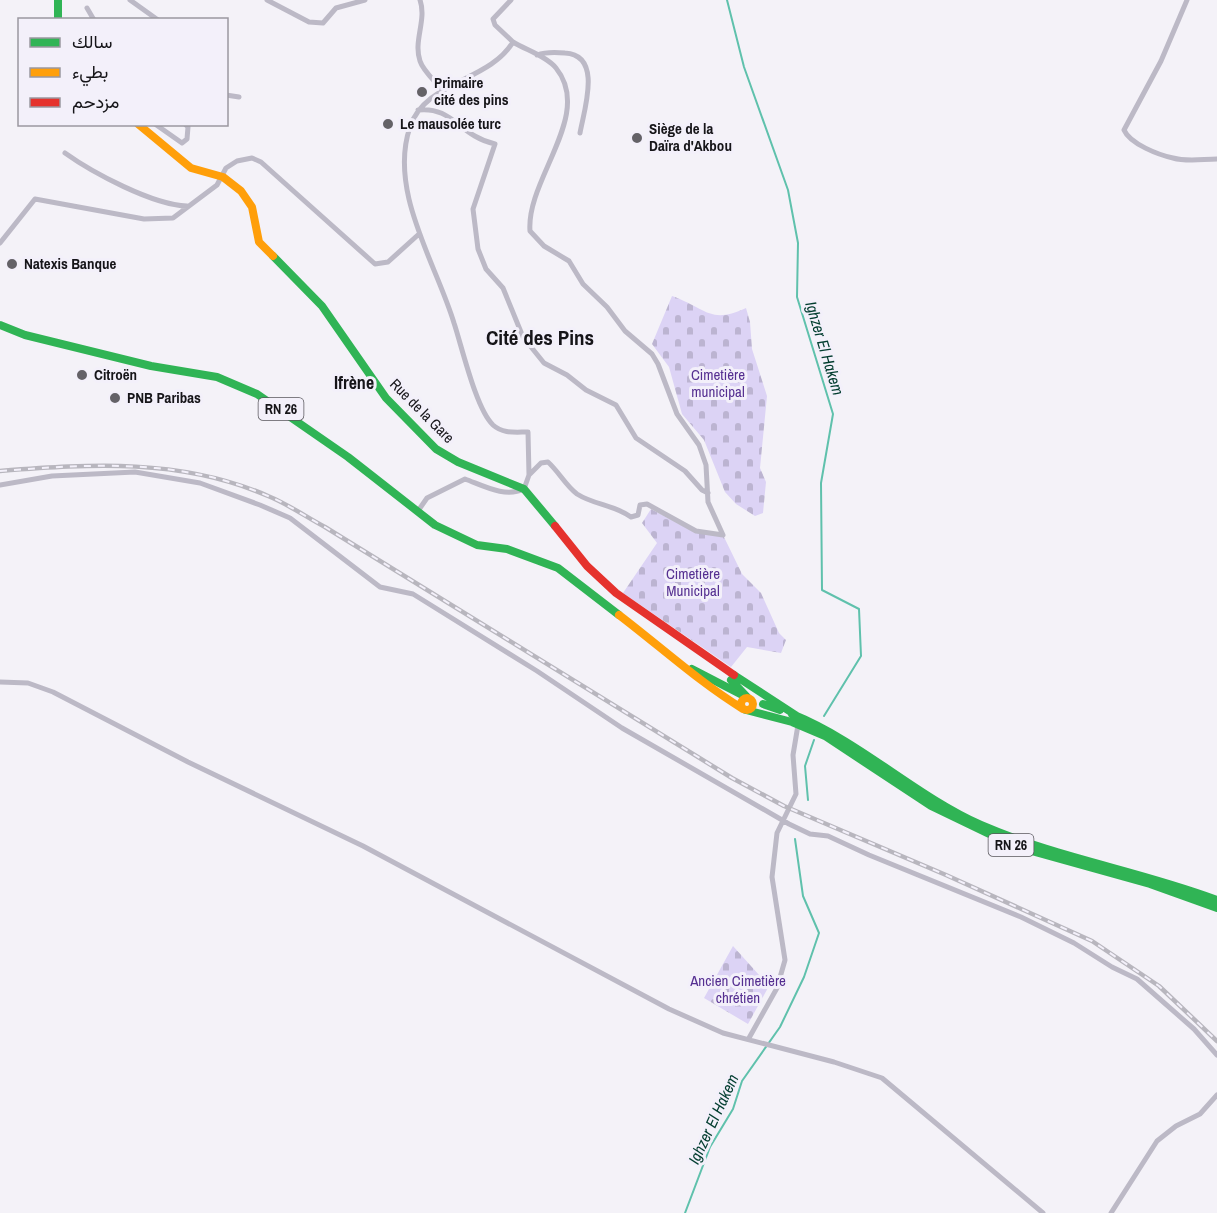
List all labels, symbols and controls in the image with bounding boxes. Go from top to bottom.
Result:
legend [18,18,228,126]
text: سالك [72,29,112,54]
text: بطيء [72,59,108,87]
place label: Primaire cité des pins [434,72,509,110]
marker: Primaire cité des pins [415,85,429,99]
text: مزدحم [72,89,119,114]
place label: Le mausolée turc [400,113,501,134]
marker: Le mausolée turc [381,117,395,131]
place label: Siège de la Daïra d'Akbou [649,118,732,156]
marker: Siège de la Daïra d'Akbou [630,131,644,145]
place label: Natexis Banque [24,253,116,274]
marker: Natexis Banque [5,257,19,271]
water label: Ighzer El Hakem [800,298,850,398]
district label: Cité des Pins [486,323,594,352]
place label: Citroën [94,364,137,385]
park label: Cimetière municipal [691,364,745,402]
marker: Citroën [75,368,89,382]
district label: Ifrène [334,370,374,395]
street label: Rue de la Gare [385,374,459,448]
place label: PNB Paribas [127,387,201,408]
marker: PNB Paribas [108,391,122,405]
road number: RN 26 [258,398,304,420]
park label: Cimetière Municipal [666,563,720,601]
road number: RN 26 [988,834,1034,856]
park label: Ancien Cimetière chrétien [689,970,786,1008]
water label: Ighzer El Hakem [683,1070,743,1168]

